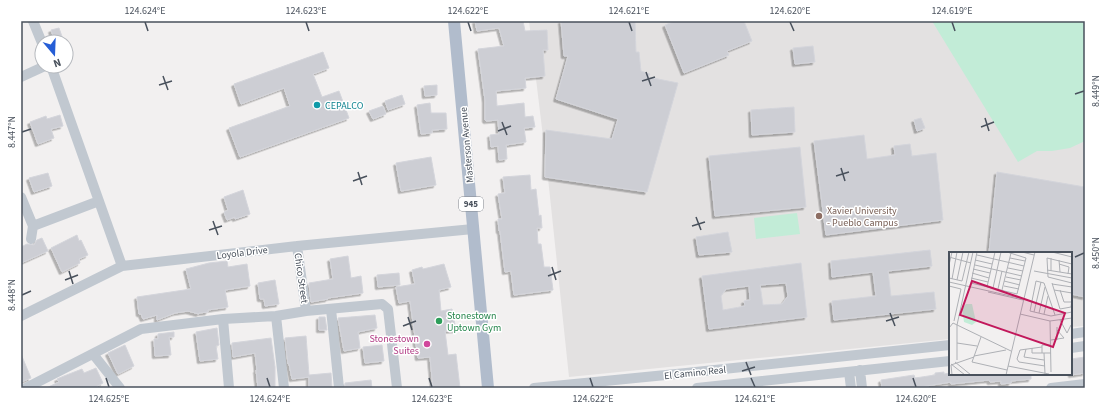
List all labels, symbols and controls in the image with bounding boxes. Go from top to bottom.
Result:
text: 124.624°E [125,4,165,18]
text: 124.623°E [286,4,326,18]
text: 124.622°E [448,4,488,18]
text: 124.621°E [609,4,649,18]
text: 124.620°E [770,4,810,18]
text: 124.619°E [932,4,972,18]
north arrow [34,34,74,74]
text: N [51,55,63,71]
text: 8.449°N [1089,75,1103,107]
place label: CEPALCO [325,99,364,113]
marker: CEPALCO [312,100,322,110]
street label: Masterson Avenue [457,106,477,183]
text: 8.447°N [5,116,19,148]
road number: 945 [459,197,483,211]
place label: Xavier University - Pueblo Campus [827,204,898,230]
marker: Xavier University - Pueblo Campus [814,211,824,221]
text: 8.450°N [1089,237,1103,269]
street label: Loyola Drive [216,243,269,263]
street label: Chico Street [291,252,312,305]
inset map [949,252,1072,375]
text: 8.448°N [5,279,19,311]
place label: Stonestown Uptown Gym [447,309,501,335]
marker: Stonestown Uptown Gym [434,316,444,326]
place label: Stonestown Suites [370,332,419,358]
marker: Stonestown Suites [422,339,432,349]
street label: El Camino Real [663,363,727,383]
text: 124.625°E [89,392,129,406]
text: 124.624°E [250,392,290,406]
text: 124.623°E [412,392,452,406]
text: 124.622°E [573,392,613,406]
text: 124.621°E [735,392,775,406]
text: 124.620°E [896,392,936,406]

